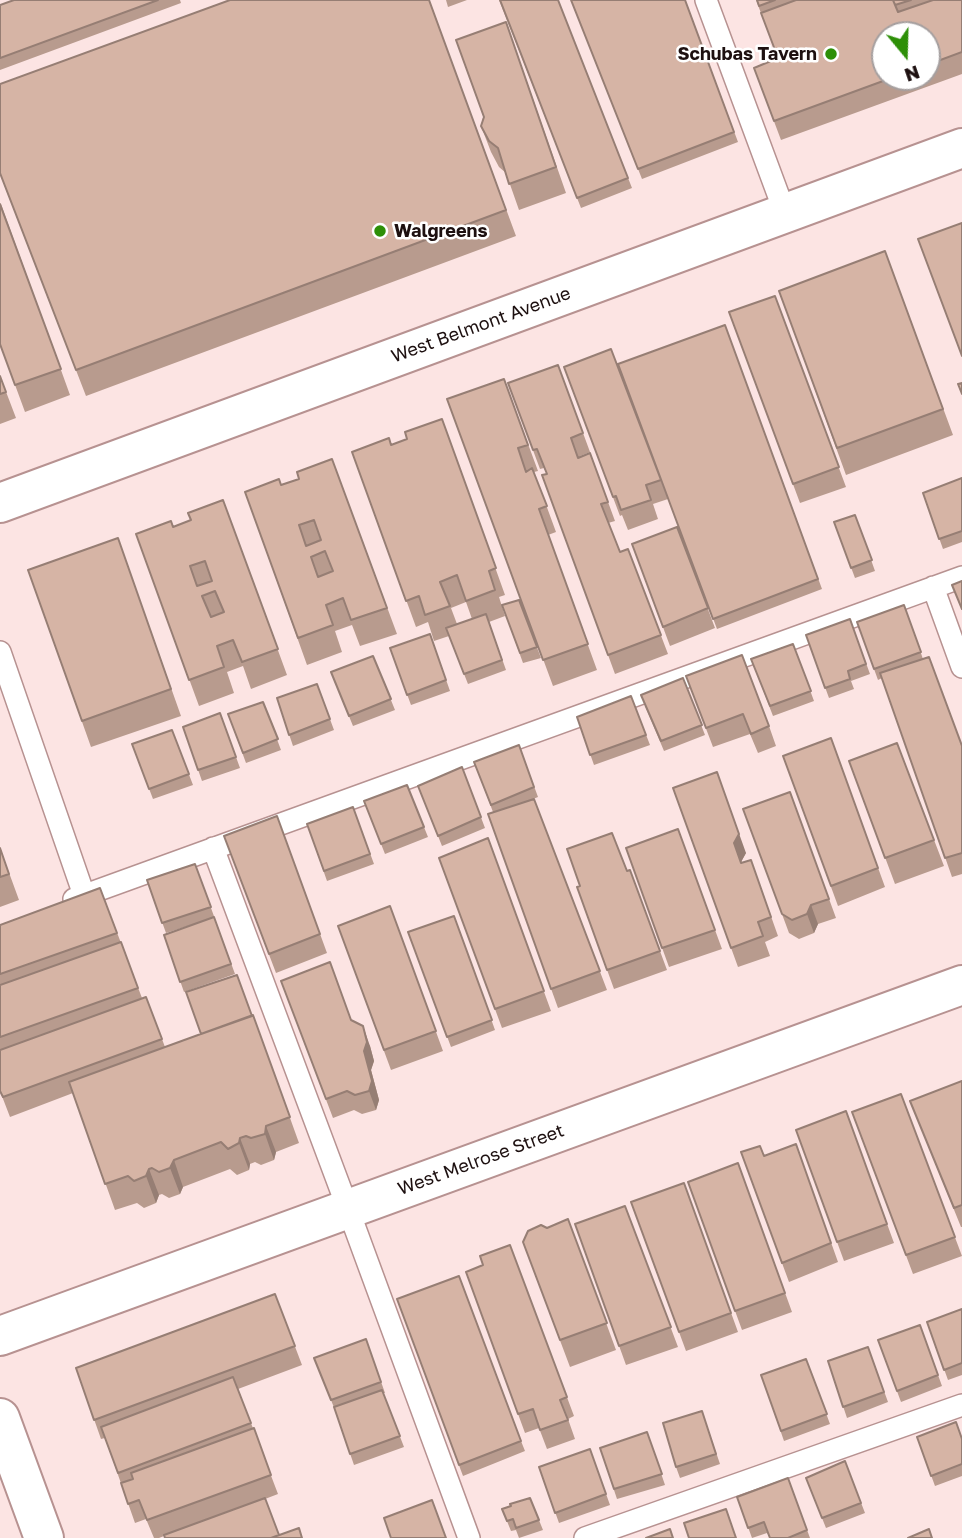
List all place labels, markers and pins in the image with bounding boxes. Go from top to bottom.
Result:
place label: Schubas Tavern [678,43,817,65]
marker: Schubas Tavern [823,46,839,62]
place label: Walgreens [394,220,488,242]
marker: Walgreens [372,223,388,239]

